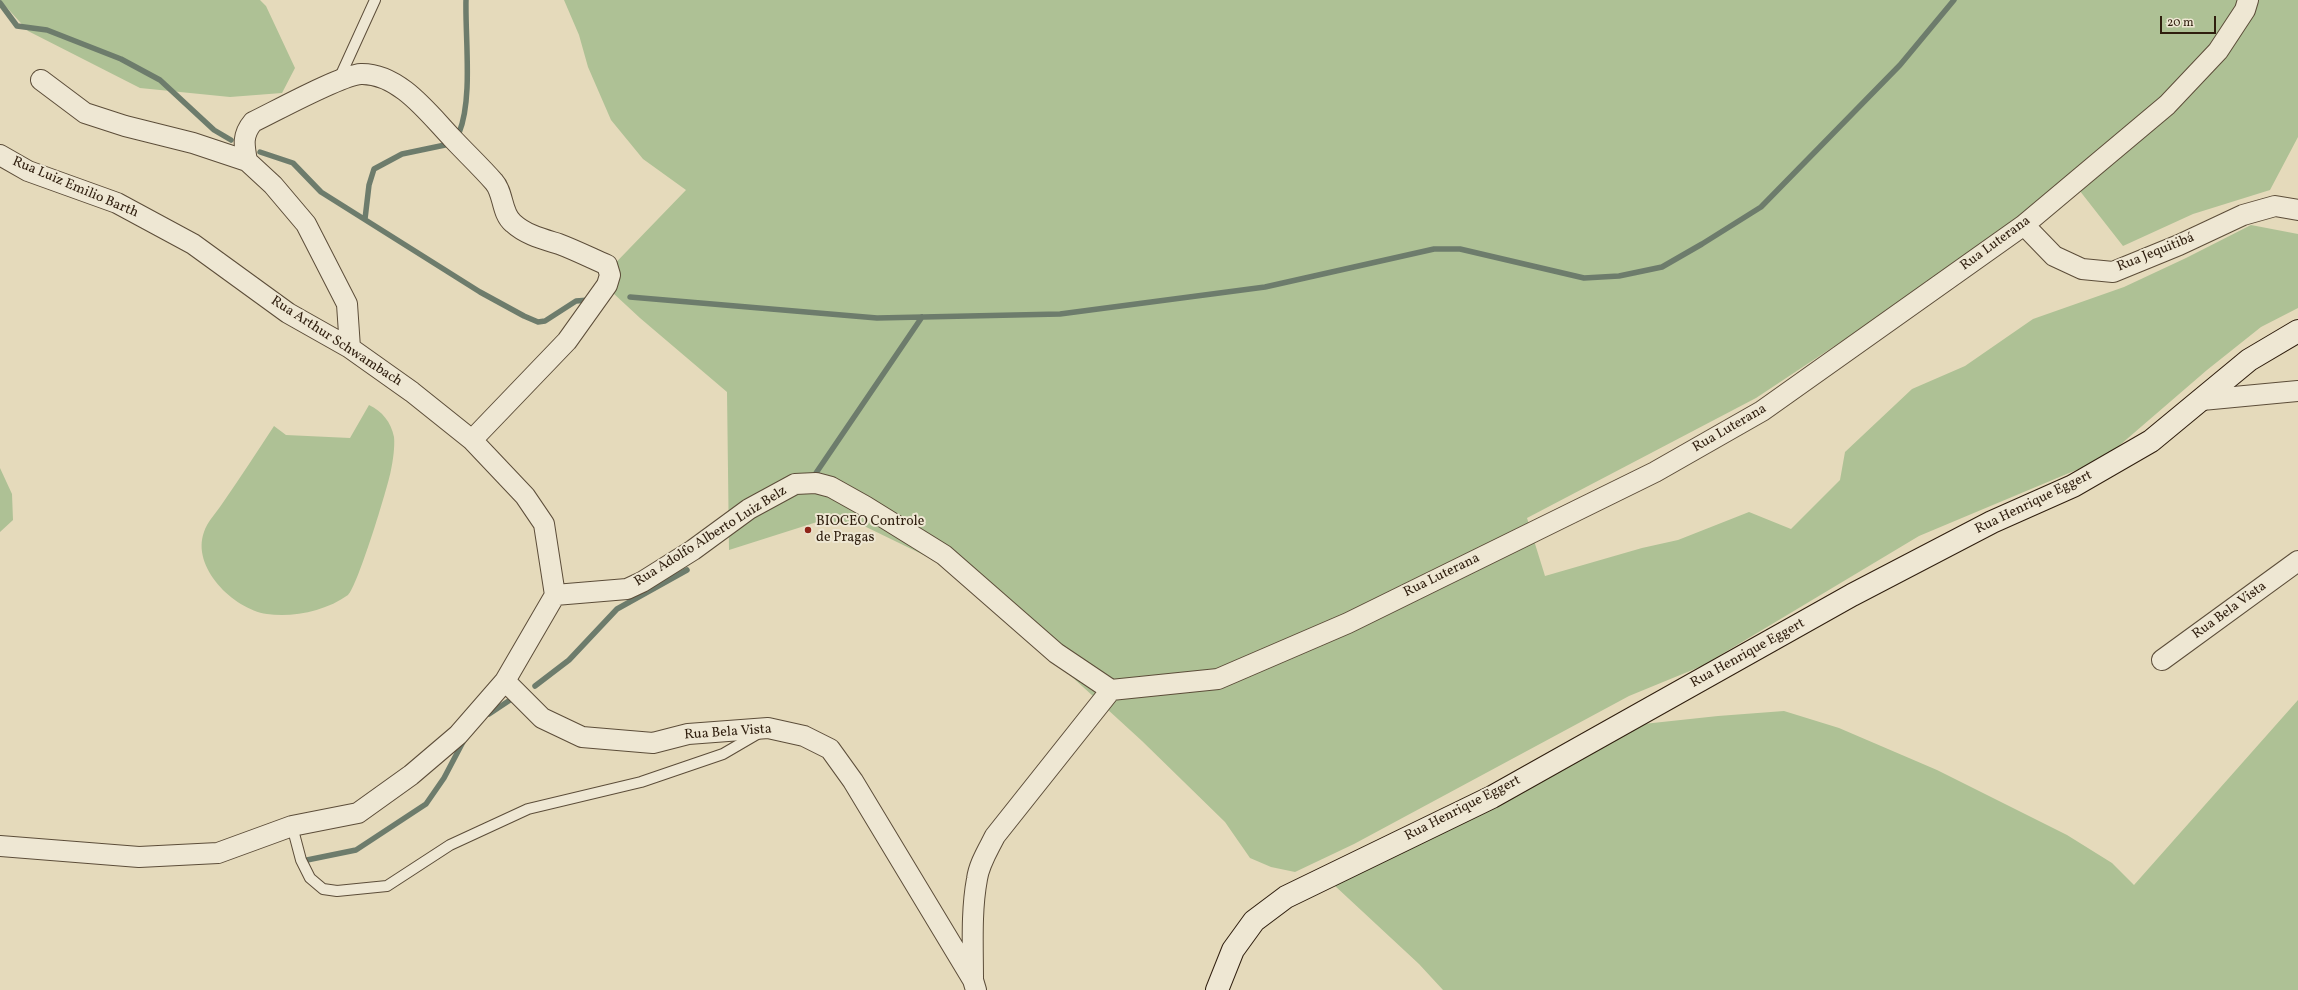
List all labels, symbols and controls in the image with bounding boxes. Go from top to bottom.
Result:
scale bar [2162,8,2218,34]
text: 20 m [2167,15,2194,31]
street label: Rua Luiz Emilio Barth [9,154,141,222]
street label: Rua Luterana [1958,213,2034,275]
street label: Rua Jequitibá [2115,230,2197,276]
street label: Rua Arthur Schwambach [267,293,405,391]
street label: Rua Luterana [1690,401,1770,457]
street label: Rua Henrique Eggert [1973,467,2095,539]
street label: Rua Adolfo Alberto Luiz Belz [632,483,790,591]
place label: BIOCEO Controle de Pragas [816,514,924,546]
marker: BIOCEO Controle de Pragas [803,525,813,535]
street label: Rua Luterana [1401,550,1483,602]
street label: Rua Bela Vista [2190,578,2270,644]
street label: Rua Henrique Eggert [1688,616,1808,692]
street label: Rua Bela Vista [684,722,772,744]
street label: Rua Henrique Eggert [1402,772,1524,846]

